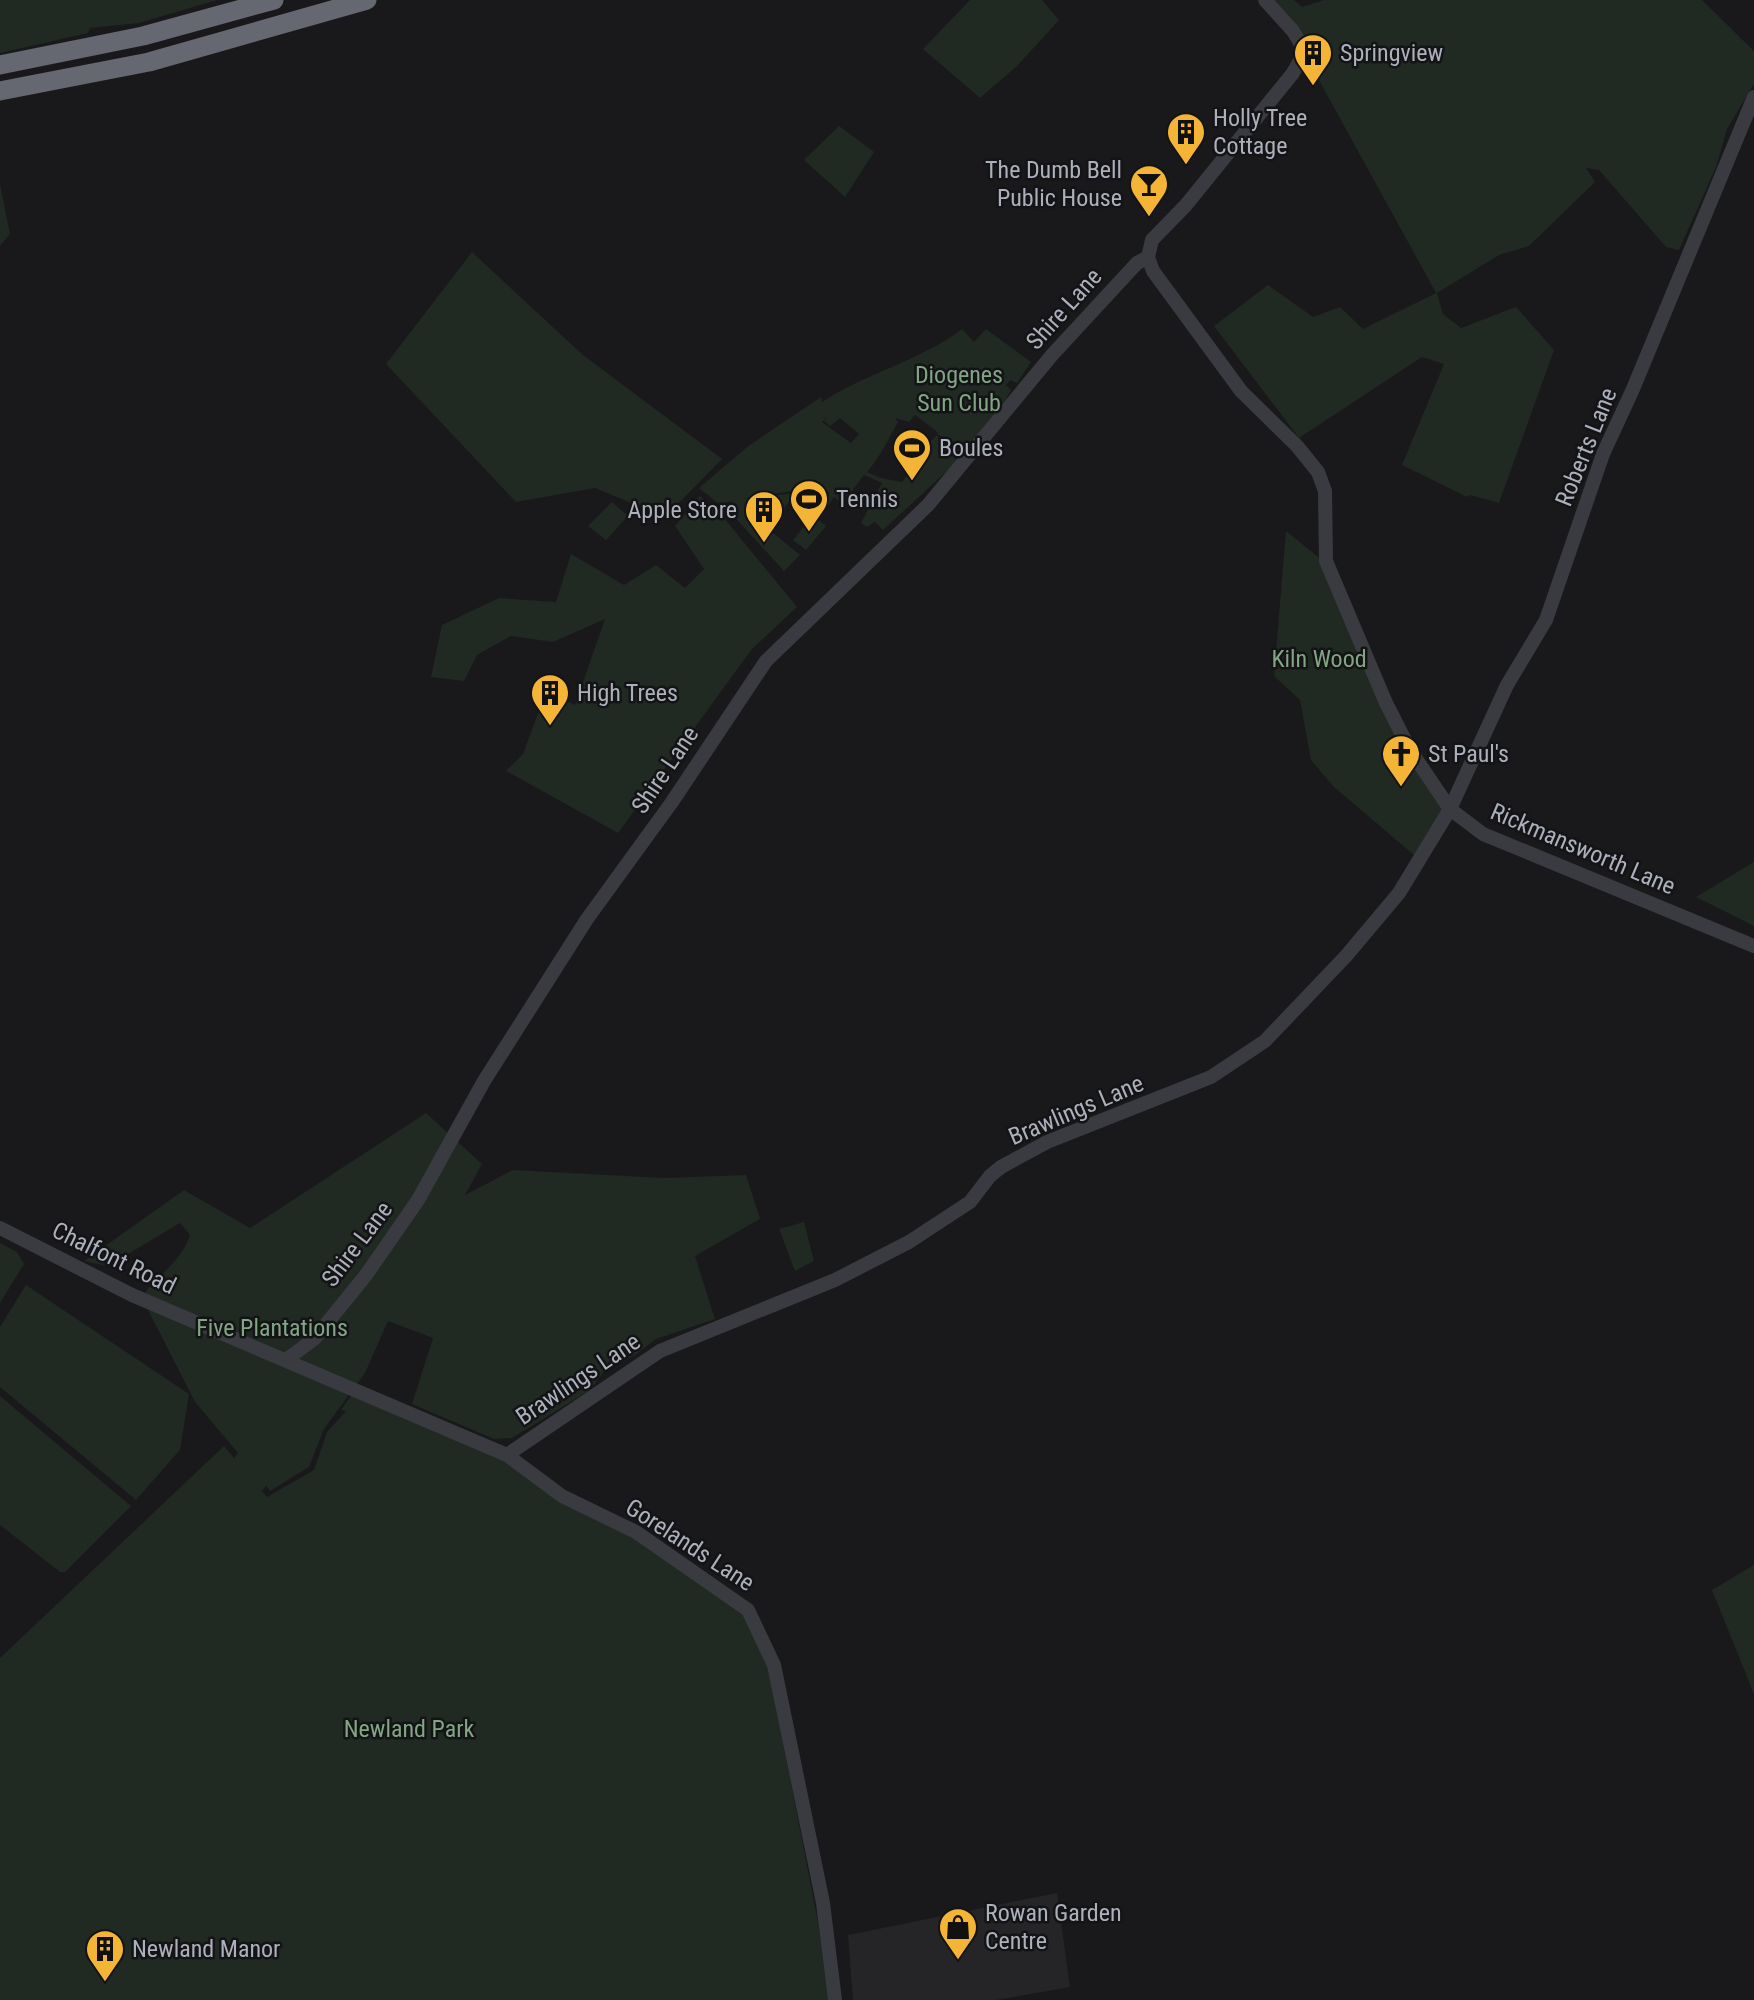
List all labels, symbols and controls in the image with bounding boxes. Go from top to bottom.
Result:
building icon: Springview [1292,32,1334,87]
place label: Springview [1340,39,1443,67]
place label: Holly Tree Cottage [1213,104,1307,160]
building icon: Holly Tree Cottage [1165,111,1207,166]
place label: The Dumb Bell Public House [985,156,1122,212]
bar icon: The Dumb Bell Public House [1128,163,1170,218]
street label: Shire Lane [1020,263,1108,355]
park label: Diogenes Sun Club [915,361,1003,417]
street label: Roberts Lane [1550,384,1622,510]
sports icon: Boules [891,427,933,482]
place label: Boules [939,434,1003,462]
sports icon: Tennis [788,478,830,533]
place label: Tennis [836,485,898,513]
building icon: Apple Store [743,489,785,544]
place label: Apple Store [628,496,737,524]
park label: Kiln Wood [1271,645,1367,673]
building icon: High Trees [529,672,571,727]
place label: High Trees [577,679,678,707]
street label: Shire Lane [626,721,704,819]
church icon: St Paul's [1380,733,1422,788]
place label: St Paul's [1428,740,1509,768]
street label: Rickmansworth Lane [1486,797,1680,901]
street label: Brawlings Lane [1004,1069,1148,1151]
street label: Shire Lane [316,1196,398,1292]
street label: Chalfont Road [48,1216,180,1300]
park label: Five Plantations [196,1314,348,1342]
street label: Brawlings Lane [511,1327,645,1431]
street label: Gorelands Lane [621,1493,759,1597]
park label: Newland Park [344,1715,474,1743]
place label: Rowan Garden Centre [985,1899,1122,1955]
shop icon: Rowan Garden Centre [937,1906,979,1961]
building icon: Newland Manor [84,1928,126,1983]
place label: Newland Manor [132,1935,280,1963]

